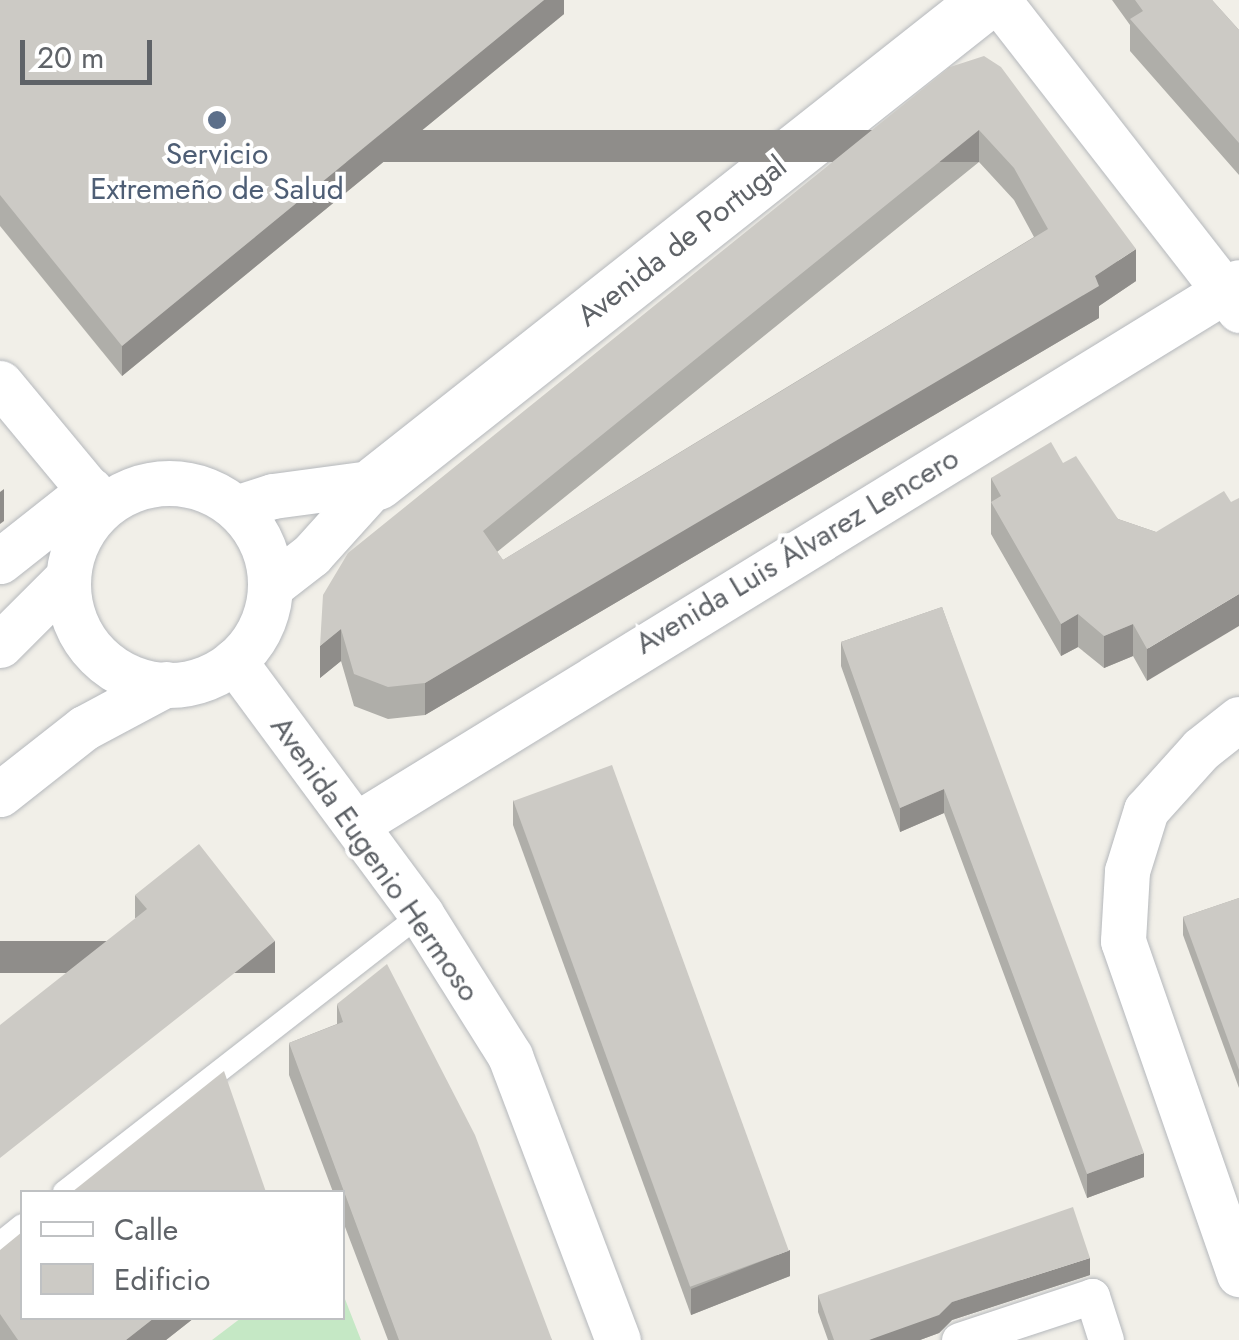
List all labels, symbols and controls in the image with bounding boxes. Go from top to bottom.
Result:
scale bar [25,20,158,82]
text: 20 m [37,36,104,79]
marker: Servicio Extremeño de Salud [206,109,228,131]
place label: Servicio Extremeño de Salud [90,136,344,206]
street label: Avenida de Portugal [570,148,794,334]
street label: Avenida Luis Álvarez Lencero [629,440,965,662]
street label: Avenida Eugenio Hermoso [263,710,487,1008]
legend [20,1190,345,1320]
text: Calle [114,1208,178,1251]
text: Edificio [114,1258,210,1301]

